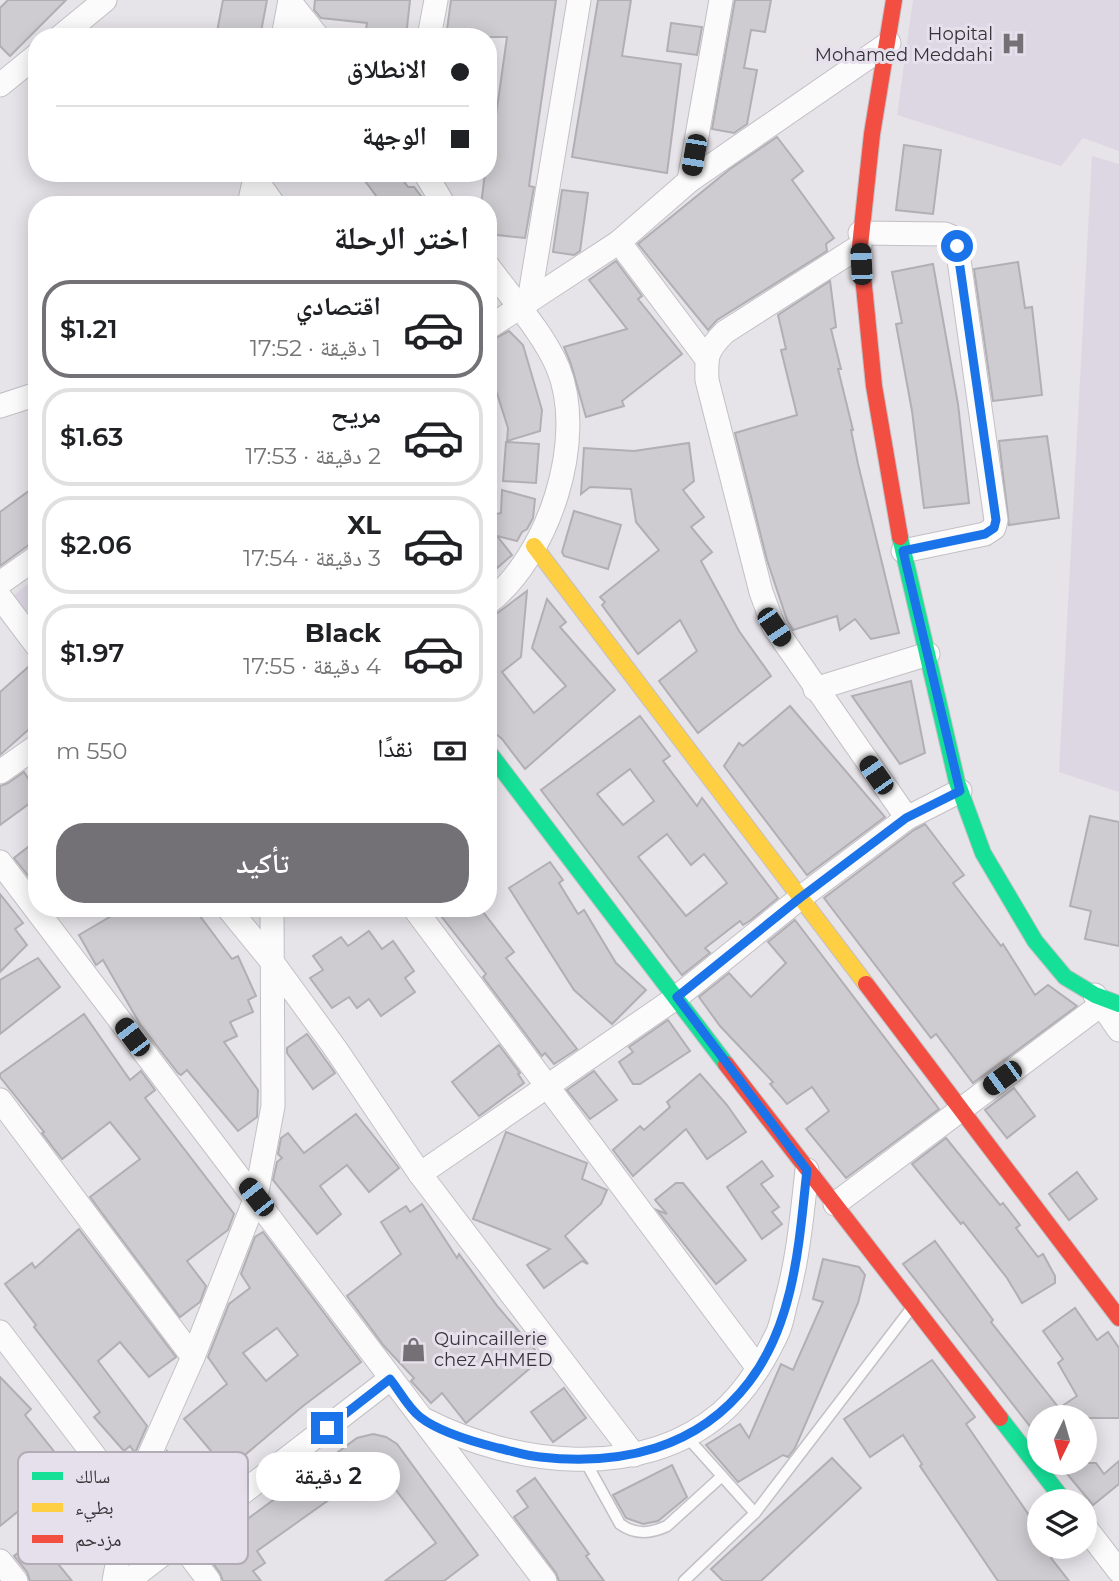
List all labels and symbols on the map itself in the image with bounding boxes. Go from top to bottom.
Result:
place label: Hopital Mohamed Meddahi [815,23,993,66]
hospital icon: Hopital Mohamed Meddahi [999,30,1027,58]
car [681,132,708,178]
route start [941,230,973,262]
car [850,242,873,286]
car [754,604,795,650]
car [856,752,897,798]
car [111,1014,154,1060]
car [979,1057,1026,1099]
car [235,1174,278,1220]
place label: Quincaillerie chez AHMED [434,1328,553,1371]
shop icon: Quincaillerie chez AHMED [400,1335,428,1363]
north arrow [1027,1405,1097,1475]
route end [311,1412,343,1444]
legend [18,1452,248,1564]
callout: 2 دقيقة [255,1452,399,1502]
text: سالك [75,1465,110,1488]
text: بطيء [75,1496,114,1523]
text: مزدحم [75,1528,121,1552]

